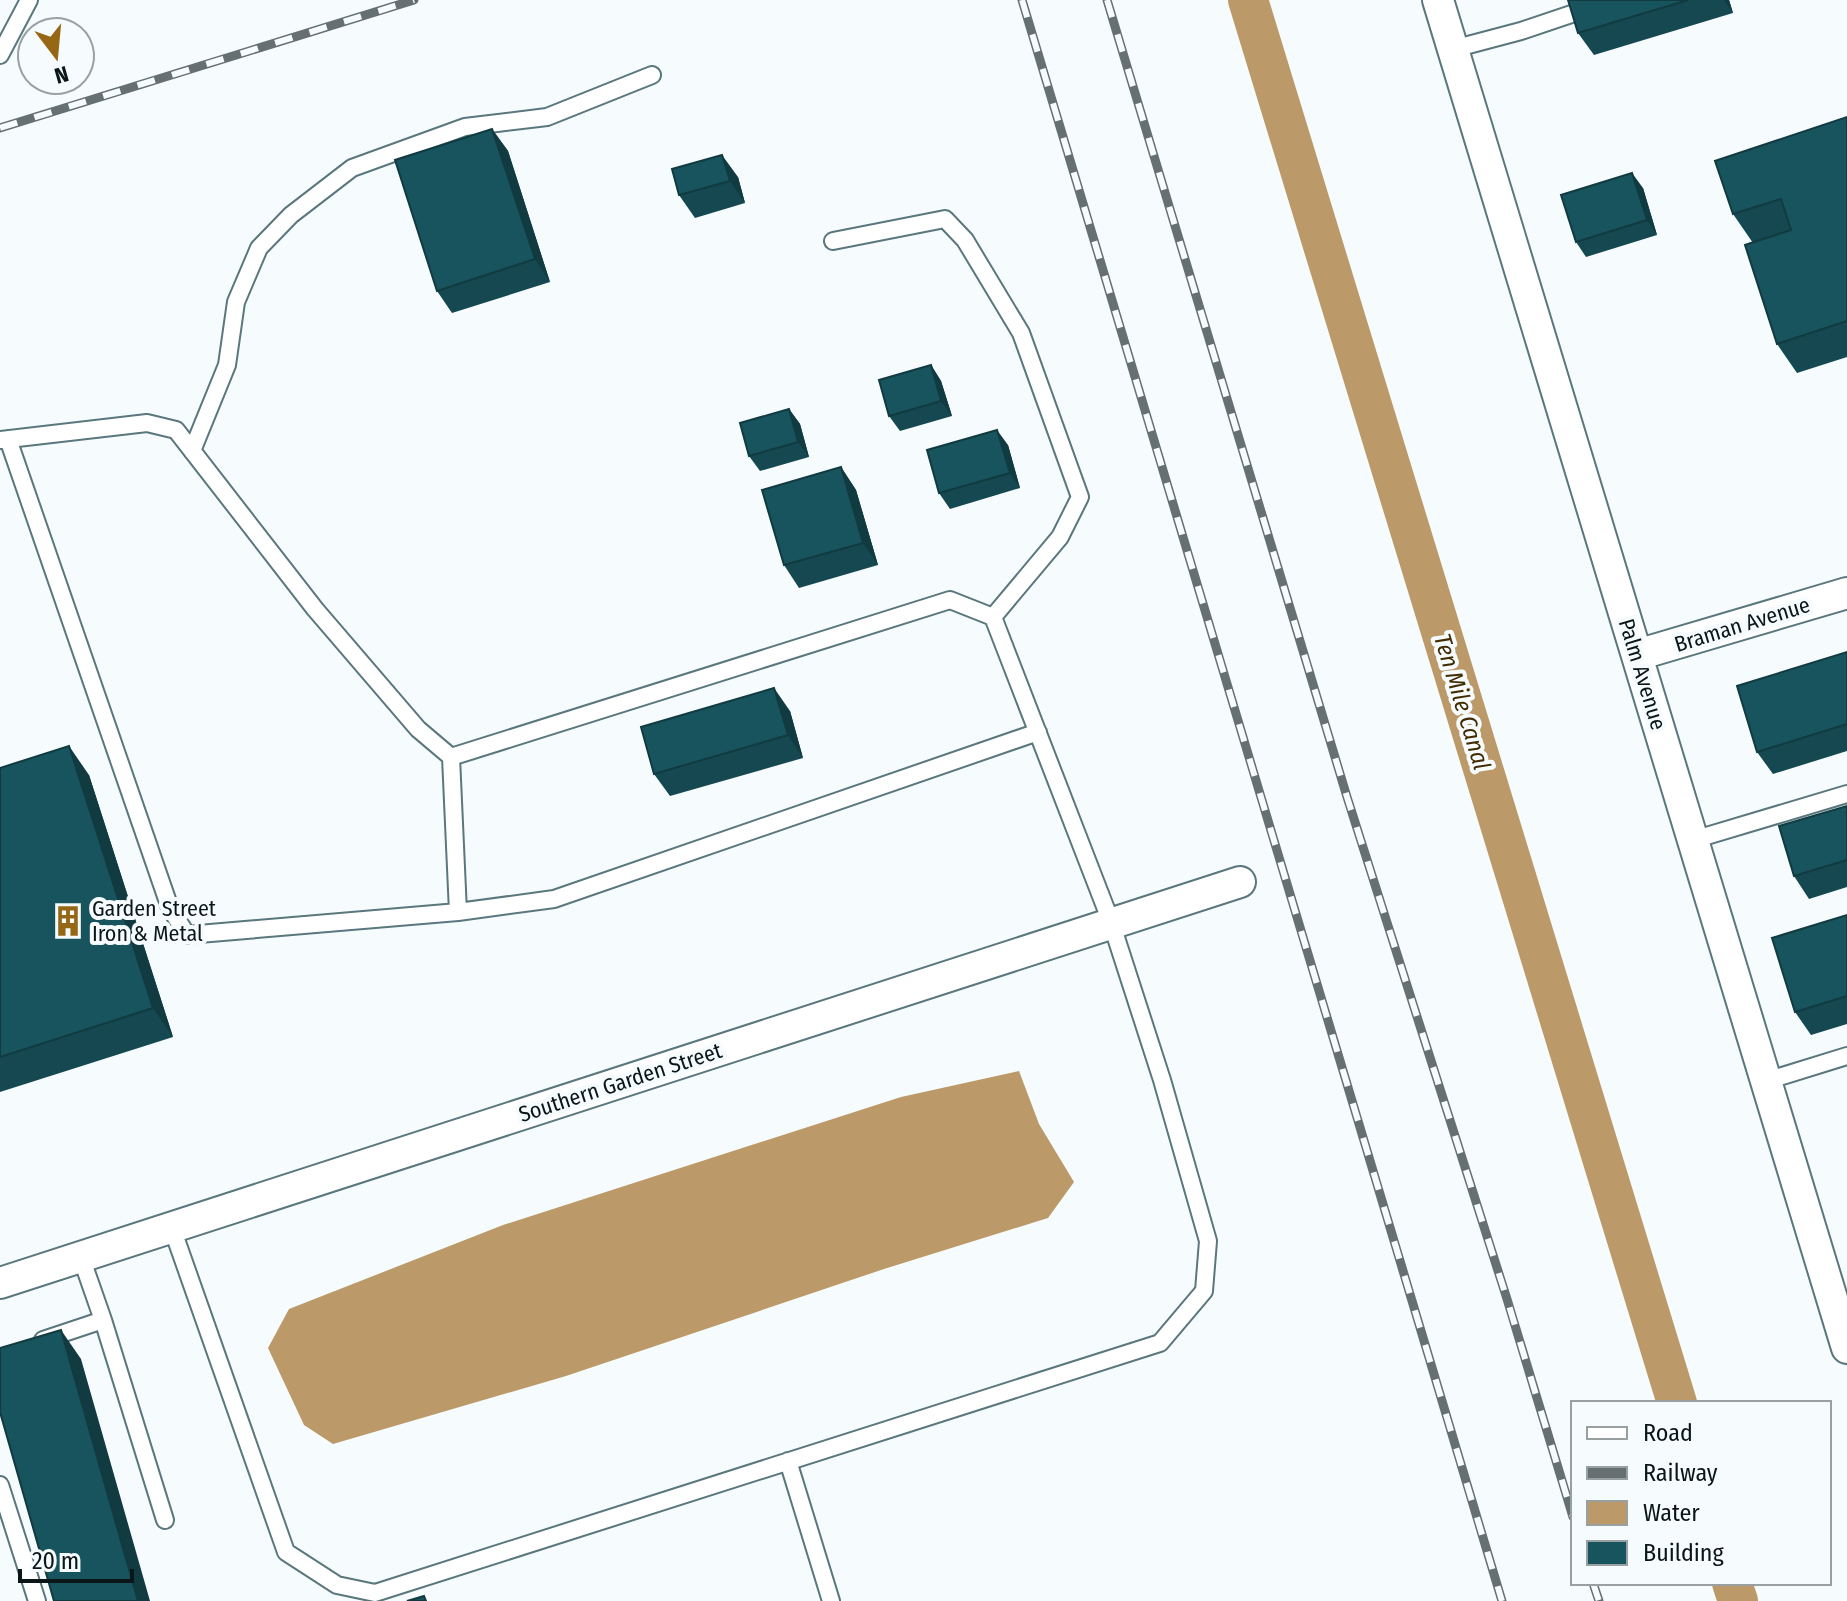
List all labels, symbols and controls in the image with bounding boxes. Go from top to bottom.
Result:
north arrow [16,16,96,96]
text: N [51,60,71,90]
street label: Braman Avenue [1671,591,1813,658]
street label: Palm Avenue [1613,615,1672,733]
water label: Ten Mile Canal [1428,631,1496,773]
place label: Garden Street Iron & Metal [92,895,217,947]
building icon: Garden Street Iron & Metal [51,904,85,938]
street label: Southern Garden Street [515,1037,726,1128]
legend [1571,1401,1831,1585]
text: Road [1643,1419,1693,1447]
text: Railway [1643,1459,1718,1487]
text: Water [1643,1499,1700,1527]
scale bar [20,1533,132,1583]
text: Building [1643,1539,1725,1567]
text: 20 m [32,1547,79,1575]

